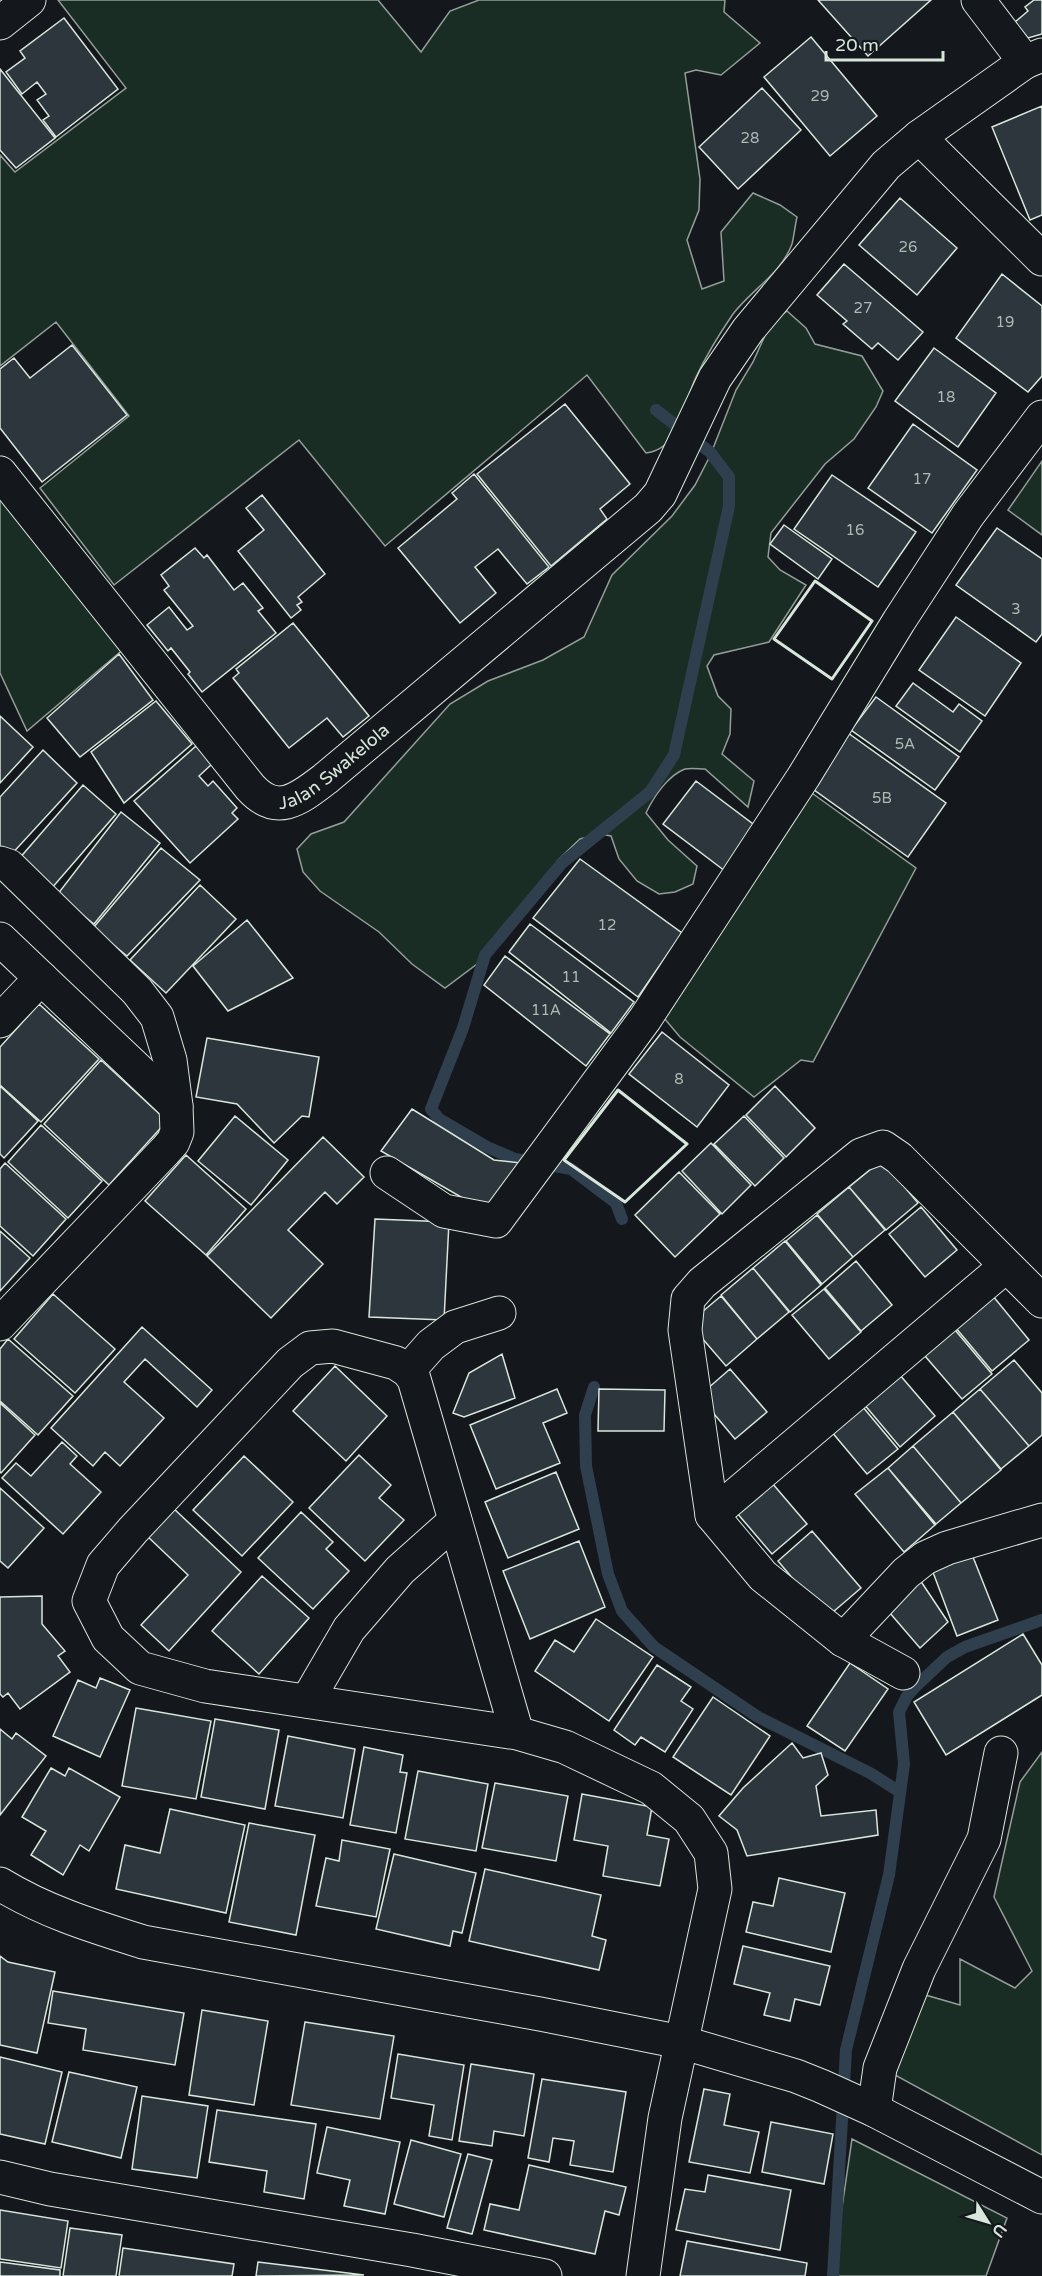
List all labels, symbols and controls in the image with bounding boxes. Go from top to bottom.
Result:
scale bar [826,24,943,62]
text: 20 m [835,34,879,56]
house number: 29 [811,87,829,105]
house number: 28 [741,129,759,147]
house number: 26 [899,238,917,256]
house number: 27 [854,299,872,317]
house number: 19 [996,313,1014,331]
house number: 18 [937,388,955,406]
house number: 17 [913,470,931,488]
house number: 16 [846,521,864,539]
house number: 3 [1011,600,1021,618]
street label: Jalan Swakelola [278,719,394,814]
house number: 5A [895,735,915,753]
house number: 5B [872,789,892,807]
house number: 12 [598,916,616,934]
house number: 11 [562,968,580,986]
house number: 11A [531,1001,561,1019]
house number: 8 [674,1070,684,1088]
north arrow [958,2192,1018,2252]
text: U [988,2220,1011,2241]

